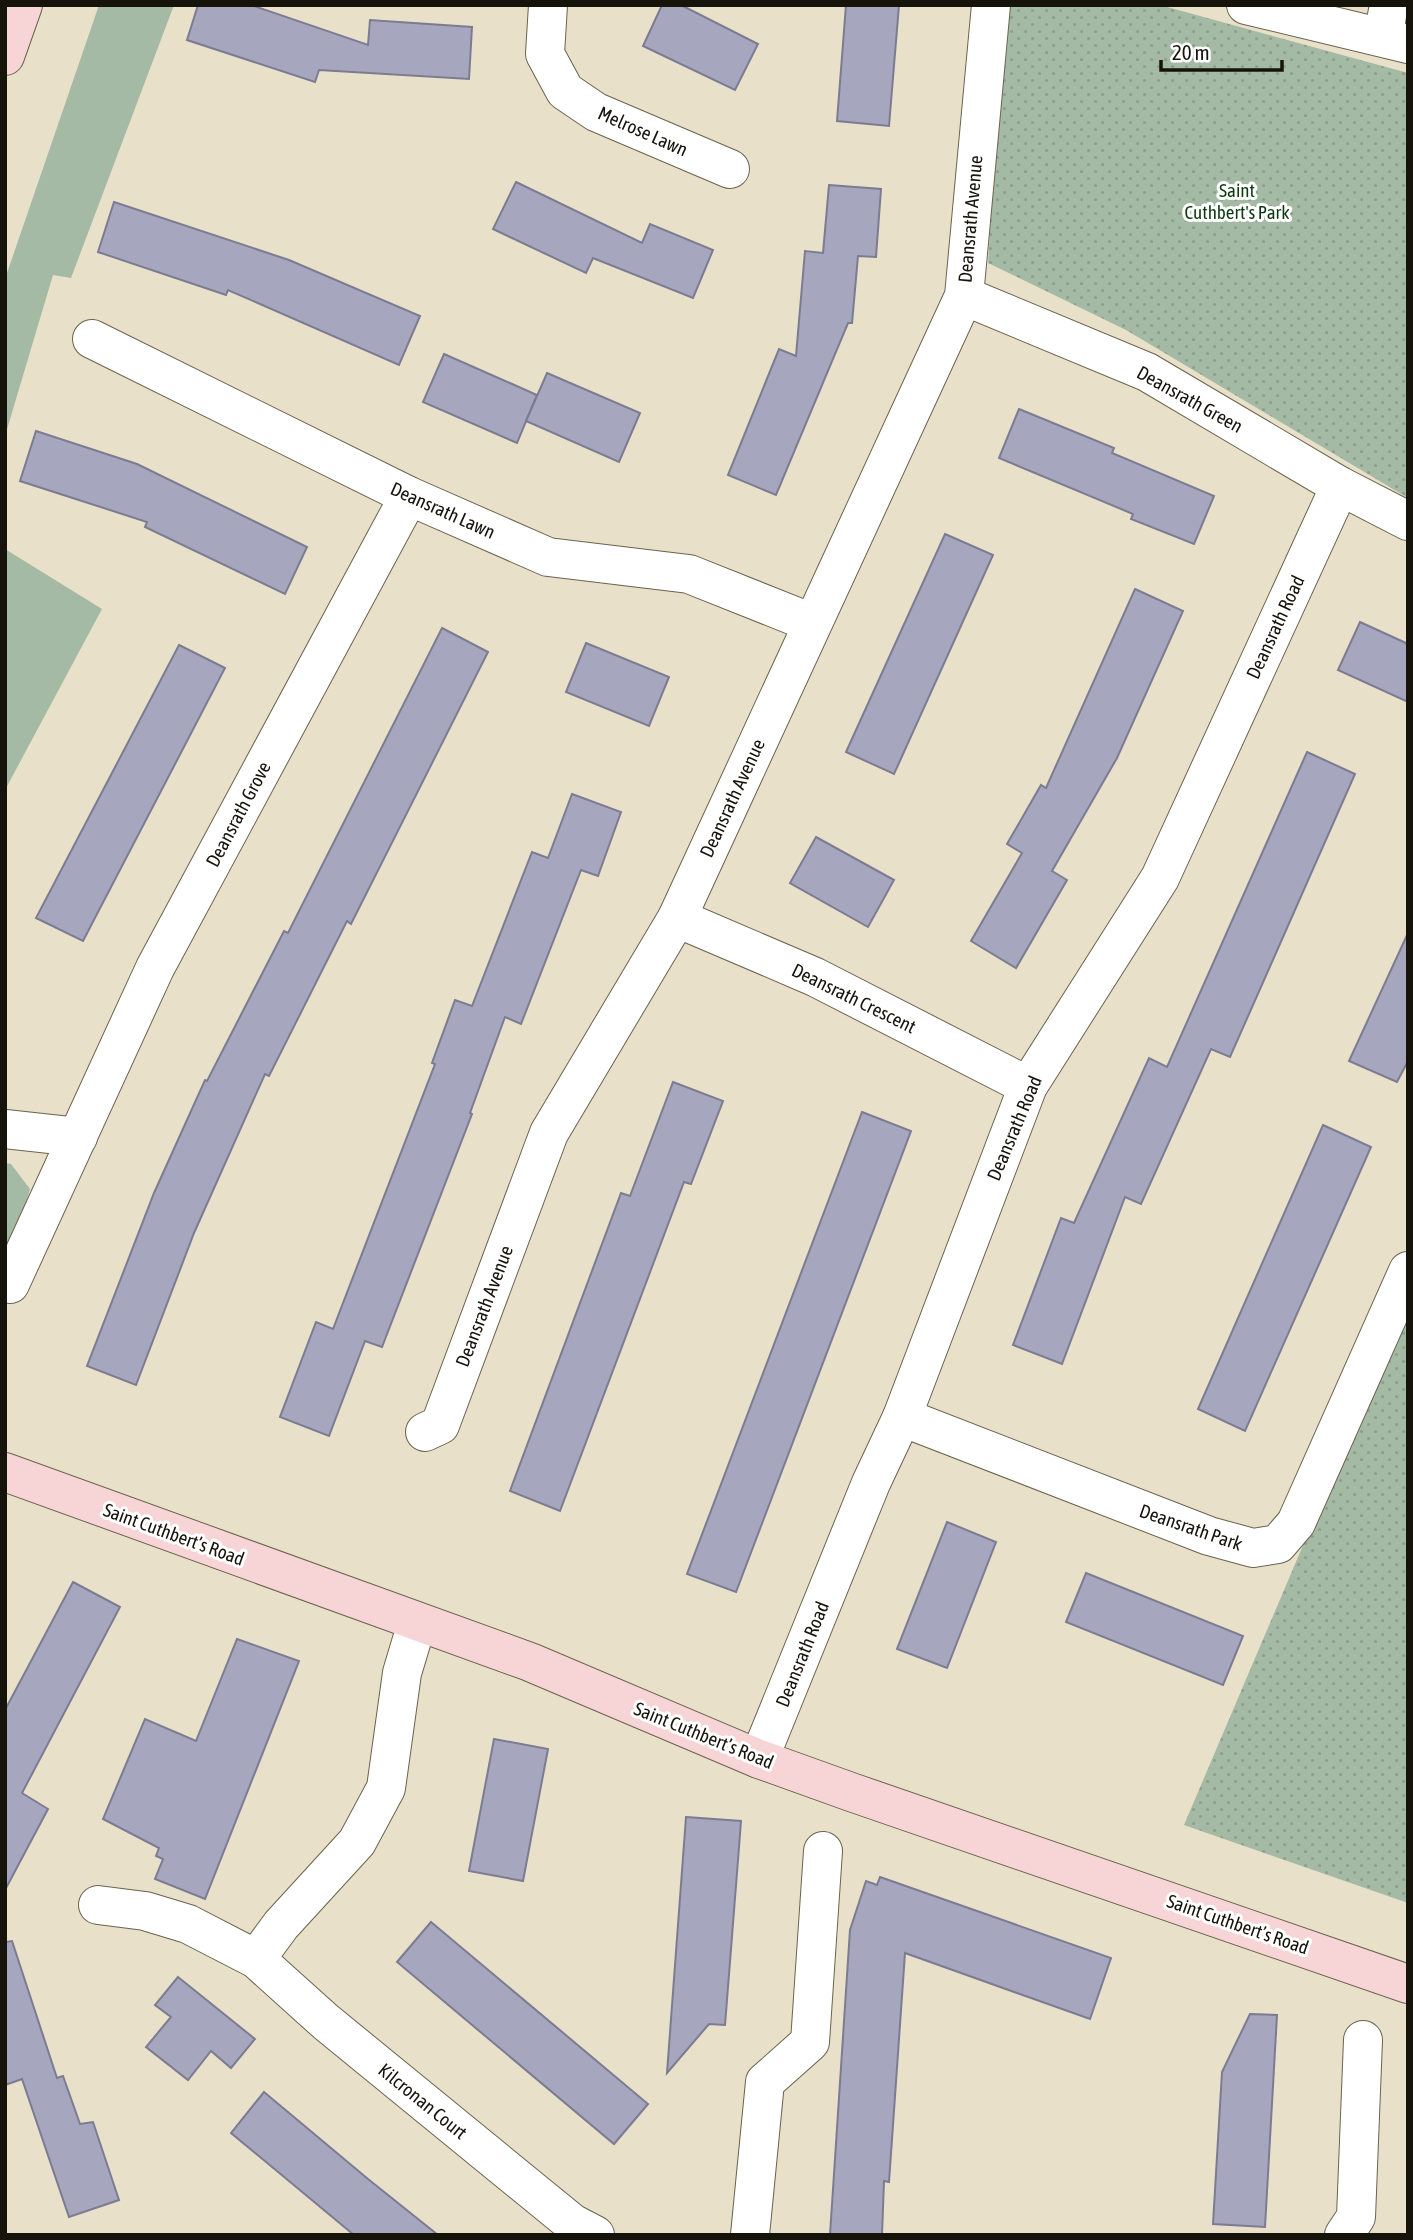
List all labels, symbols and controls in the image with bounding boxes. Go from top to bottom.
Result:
scale bar [1161,28,1282,72]
text: 20 m [1172,40,1210,64]
street label: Melrose Lawn [595,102,691,160]
street label: Deansrath Avenue [953,154,987,284]
park label: Saint Cuthbert's Park [1184,179,1290,223]
street label: Deansrath Green [1133,361,1247,437]
street label: Deansrath Lawn [387,477,499,543]
street label: Deansrath Road [1241,572,1309,682]
street label: Deansrath Avenue [695,735,769,861]
street label: Deansrath Grove [201,758,275,870]
street label: Deansrath Crescent [788,958,920,1038]
street label: Deansrath Road [982,1072,1046,1184]
street label: Deansrath Avenue [451,1242,517,1370]
street label: Saint Cuthbert’s Road [101,1498,247,1570]
street label: Deansrath Park [1137,1499,1246,1555]
street label: Deansrath Road [771,1598,833,1710]
street label: Saint Cuthbert’s Road [631,1697,777,1773]
street label: Saint Cuthbert’s Road [1164,1889,1312,1959]
street label: Kilcronan Court [374,2059,472,2143]

